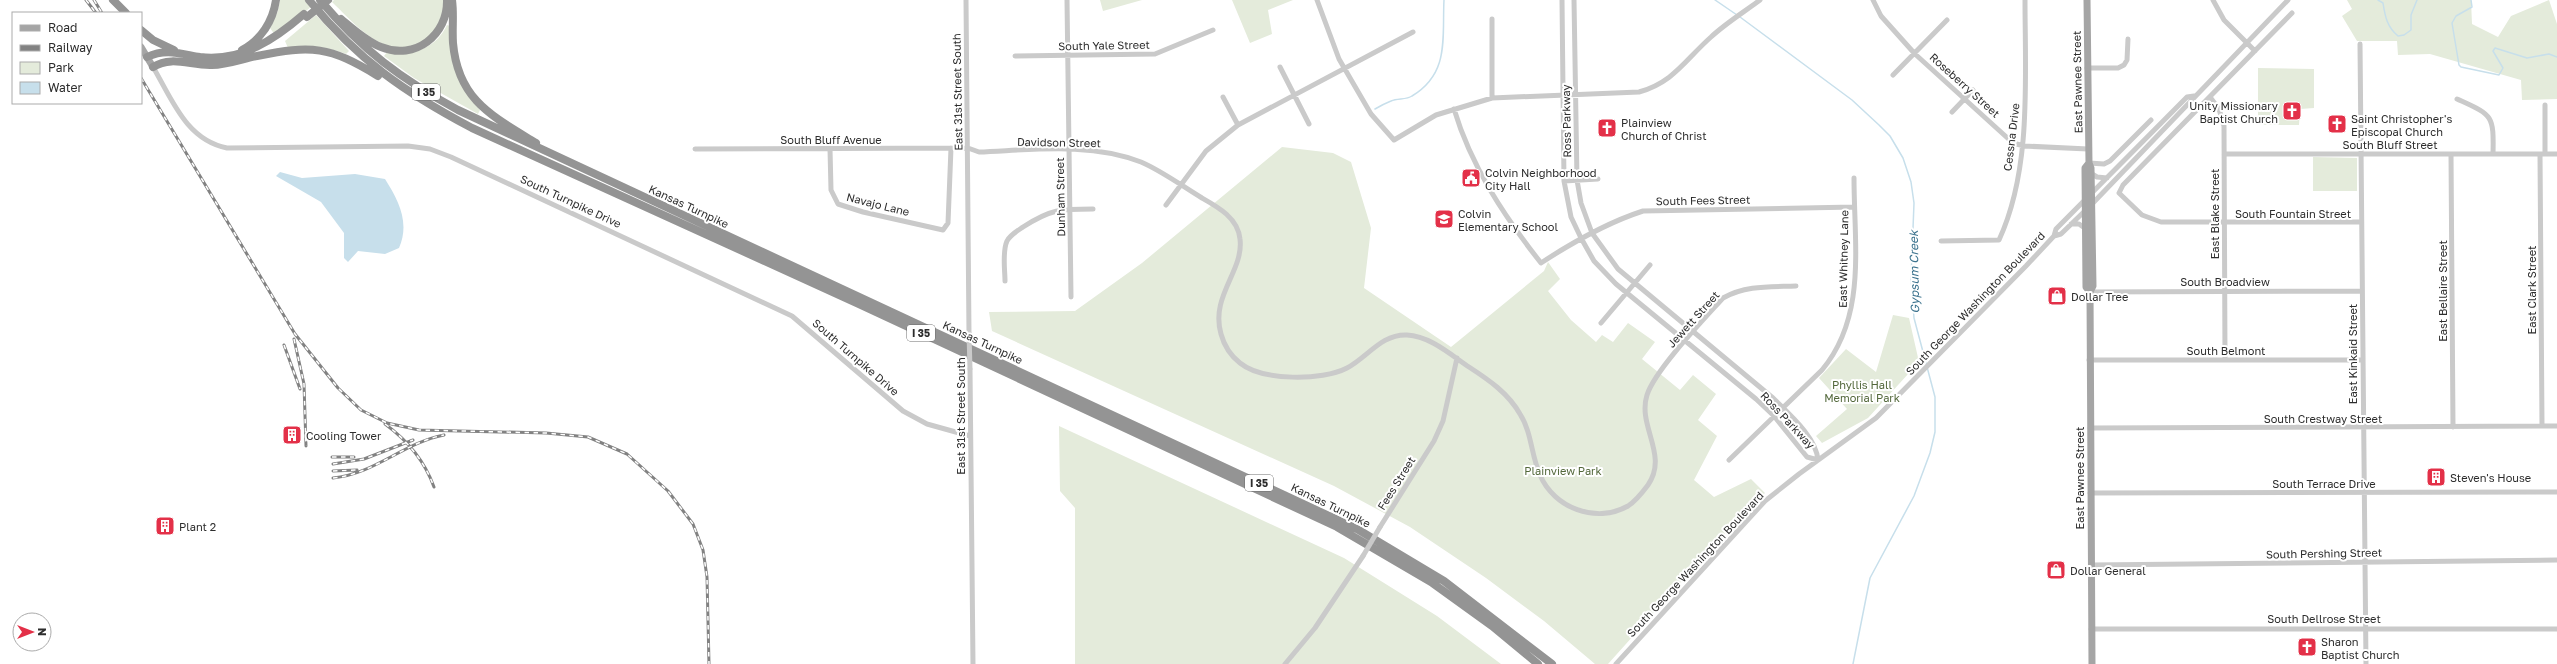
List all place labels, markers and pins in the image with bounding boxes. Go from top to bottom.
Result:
place label: Unity Missionary Baptist Church [2189,99,2278,125]
church icon: Unity Missionary Baptist Church [2281,100,2303,122]
place label: Saint Christopher's Episcopal Church [2351,112,2452,138]
church icon: Saint Christopher's Episcopal Church [2326,113,2348,135]
place label: Plainview Church of Christ [1621,116,1707,142]
church icon: Plainview Church of Christ [1596,117,1618,139]
place label: Colvin Neighborhood City Hall [1485,166,1597,192]
public building icon: Colvin Neighborhood City Hall [1460,167,1482,189]
place label: Colvin Elementary School [1458,207,1558,233]
school or university icon: Colvin Elementary School [1433,208,1455,230]
shop icon: Dollar Tree [2046,285,2068,307]
place label: Dollar Tree [2071,290,2128,303]
building icon: Cooling Tower [281,424,303,446]
place label: Cooling Tower [306,429,382,442]
building icon: Steven's House [2425,466,2447,488]
place label: Steven's House [2450,471,2531,484]
building icon: Plant 2 [154,515,176,537]
place label: Plant 2 [179,520,216,533]
shop icon: Dollar General [2045,559,2067,581]
place label: Dollar General [2070,564,2146,577]
place label: Sharon Baptist Church [2321,635,2400,661]
church icon: Sharon Baptist Church [2296,636,2318,658]

